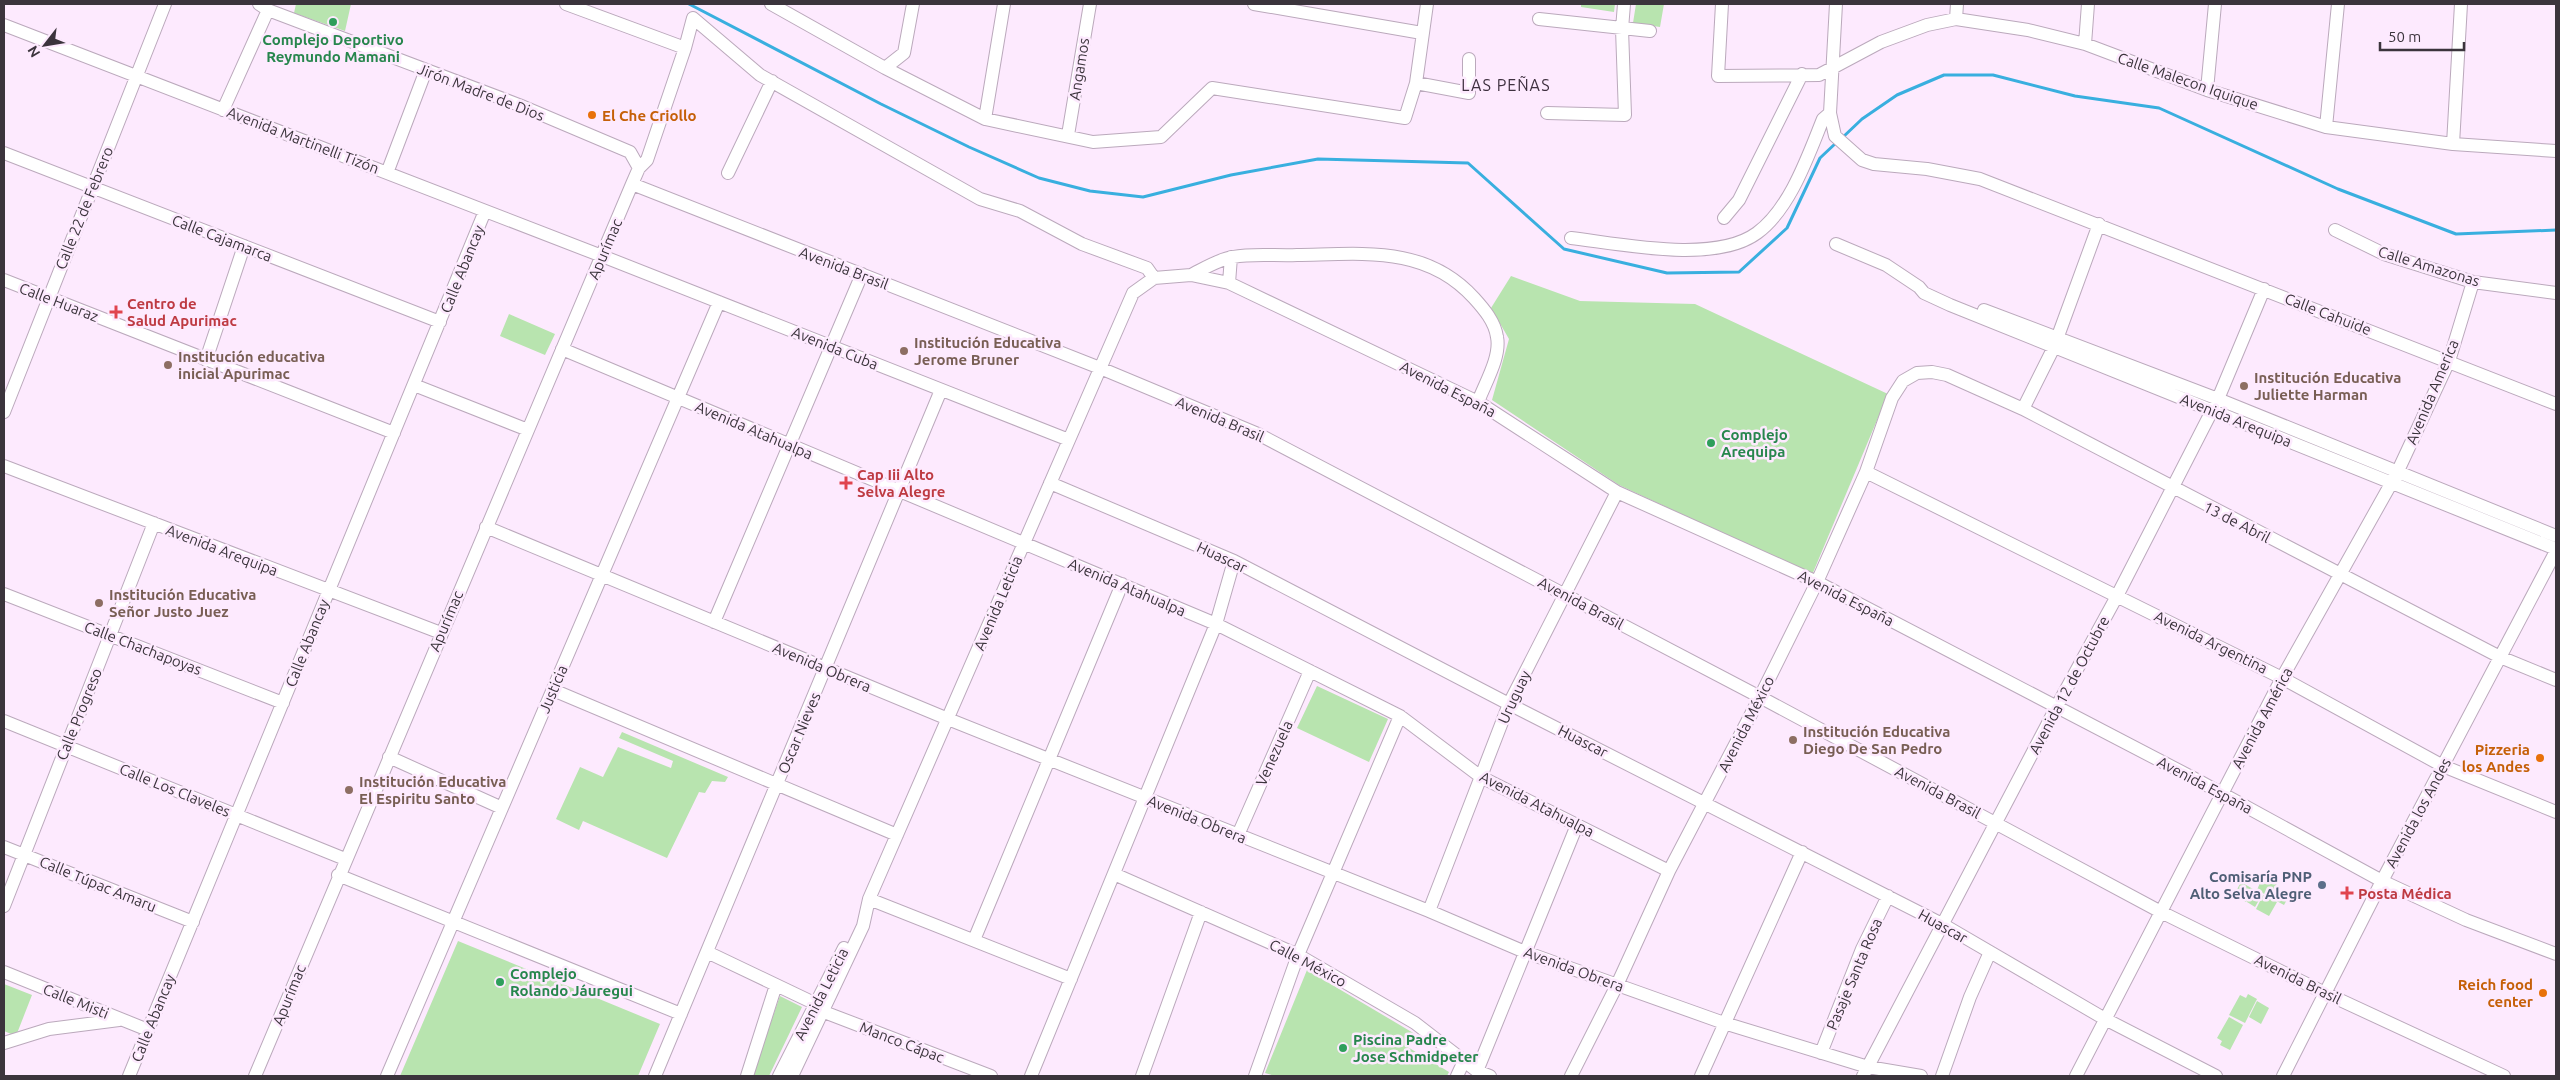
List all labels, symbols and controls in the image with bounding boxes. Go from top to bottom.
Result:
marker: Complejo Deportivo Reymundo Mamani [327,16,339,28]
north arrow [20,20,70,70]
scale bar [2380,20,2464,52]
text: 50 m [2388,28,2421,45]
place label: Complejo Deportivo Reymundo Mamani [262,31,404,65]
street label: Angamos [1066,37,1092,101]
text: N [24,43,43,60]
street label: Calle Malecon Iquique [2115,49,2261,113]
street label: Jirón Madre de Dios [415,60,547,124]
district label: LAS PEÑAS [1461,75,1551,94]
street label: Avenida Martinelli Tizón [225,103,381,177]
place label: El Che Criollo [602,107,697,124]
marker: El Che Criollo [586,109,598,121]
street label: Calle 22 de Febrero [52,144,116,272]
street label: Calle Cajamarca [170,211,274,265]
street label: Apurímac [585,216,625,282]
street label: Calle Abancay [437,223,487,315]
street label: Calle Amazonas [2376,242,2482,290]
street label: Avenida Brasil [797,243,891,293]
street label: Calle Huaraz [17,279,101,325]
street label: Calle Cahuide [2282,290,2374,338]
place label: Centro de Salud Apurimac [127,295,237,329]
marker: Centro de Salud Apurimac [109,305,123,319]
street label: Avenida Cuba [789,323,881,373]
place label: Institución Educativa Jerome Bruner [914,334,1061,368]
street label: Avenida America [2402,337,2462,447]
marker: Institución Educativa Jerome Bruner [898,345,910,357]
place label: Institución educativa inicial Apurimac [178,348,325,382]
street label: Avenida España [1397,358,1499,420]
marker: Institución educativa inicial Apurimac [162,359,174,371]
place label: Institución Educativa Juliette Harman [2254,369,2401,403]
marker: Institución Educativa Juliette Harman [2238,380,2250,392]
street label: Avenida Arequipa [2178,390,2294,450]
street label: Avenida Brasil [1173,393,1267,445]
street label: Avenida Atahualpa [693,398,815,462]
place label: Complejo Arequipa [1721,426,1788,460]
marker: Complejo Arequipa [1705,437,1717,449]
place label: Cap Iii Alto Selva Alegre [857,466,945,500]
marker: Cap Iii Alto Selva Alegre [839,476,853,490]
street label: 13 de Abril [2201,498,2273,546]
street label: Avenida Arequipa [164,521,280,579]
street label: Huascar [1194,538,1250,576]
street label: Avenida Leticia [970,553,1026,653]
street label: Avenida Atahualpa [1066,555,1188,619]
street label: Avenida España [1795,567,1897,629]
street label: Avenida Brasil [1535,573,1627,633]
place label: Institución Educativa Señor Justo Juez [109,586,256,620]
street label: Apurímac [426,588,466,654]
marker: Institución Educativa Señor Justo Juez [93,597,105,609]
street label: Calle Abancay [282,597,332,689]
street label: Avenida Argentina [2152,607,2270,677]
street label: Avenida 12 de Octubre [2025,613,2113,757]
street label: Calle Chachapoyas [82,618,204,678]
street label: Avenida Obrera [770,639,874,695]
street label: Justicia [535,663,571,715]
street label: Avenida América [2228,664,2296,772]
street label: Calle Progreso [53,665,105,763]
street label: Uruguay [1494,668,1534,726]
street label: Avenida México [1714,673,1778,775]
street label: Oscar Nieves [774,690,824,776]
street label: Venezuela [1252,718,1296,788]
street label: Huascar [1555,721,1611,761]
place label: Institución Educativa Diego De San Pedro [1803,723,1950,757]
marker: Institución Educativa Diego De San Pedro [1787,734,1799,746]
place label: Pizzeria los Andes [2462,741,2530,775]
marker: Pizzeria los Andes [2534,752,2546,764]
street label: Avenida España [2155,753,2255,817]
street label: Avenida los Andes [2382,755,2454,871]
street label: Calle Los Claveles [117,760,233,820]
street label: Avenida Brasil [1892,762,1984,822]
street label: Avenida Atahualpa [1477,768,1597,840]
place label: Institución Educativa El Espiritu Santo [359,773,506,807]
marker: Institución Educativa El Espiritu Santo [343,784,355,796]
street label: Avenida Obrera [1145,791,1249,847]
street label: Calle Túpac Amaru [37,853,159,915]
place label: Comisaría PNP Alto Selva Alegre [2190,868,2312,902]
marker: Comisaría PNP Alto Selva Alegre [2316,879,2328,891]
place label: Posta Médica [2358,885,2452,902]
marker: Posta Médica [2340,886,2354,900]
street label: Huascar [1915,906,1971,947]
street label: Pasaje Santa Rosa [1823,916,1885,1032]
street label: Calle México [1267,936,1349,990]
street label: Avenida Obrera [1522,943,1626,995]
street label: Avenida Leticia [790,945,852,1043]
street label: Avenida Brasil [2252,951,2344,1007]
street label: Apurímac [269,962,309,1028]
place label: Complejo Rolando Jáuregui [510,965,633,999]
street label: Calle Abancay [128,972,178,1064]
marker: Complejo Rolando Jáuregui [494,976,506,988]
place label: Reich food center [2458,976,2534,1010]
street label: Calle Misti [41,980,111,1022]
marker: Reich food center [2537,987,2549,999]
street label: Manco Cápac [857,1018,947,1066]
place label: Piscina Padre Jose Schmidpeter [1353,1031,1479,1065]
marker: Piscina Padre Jose Schmidpeter [1337,1042,1349,1054]

